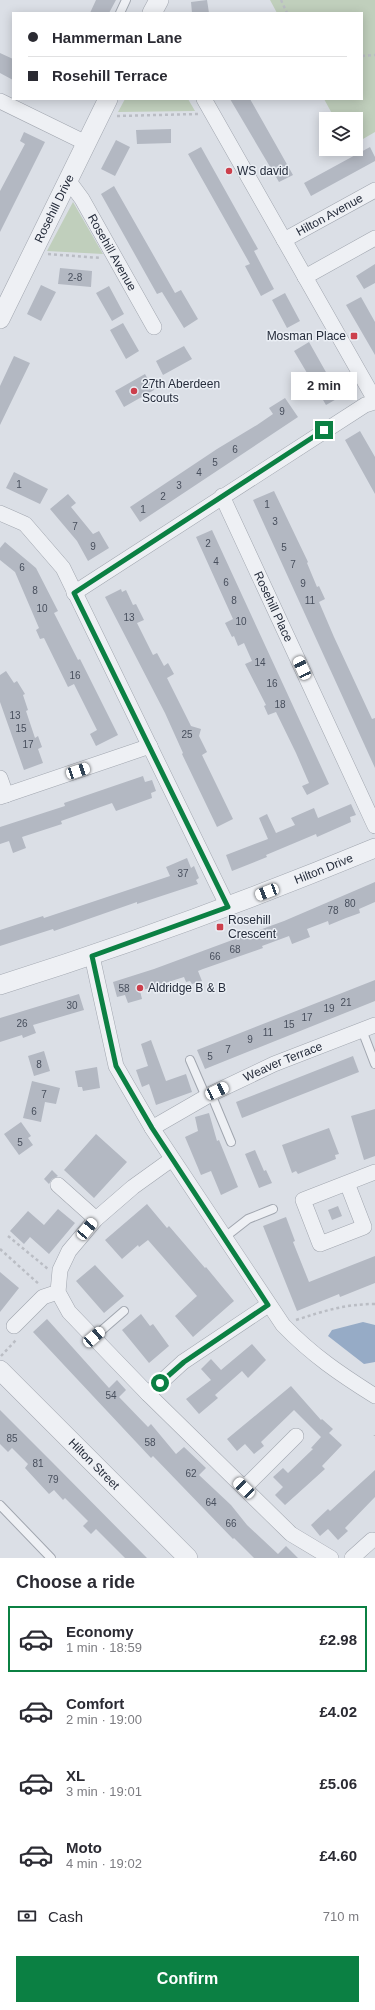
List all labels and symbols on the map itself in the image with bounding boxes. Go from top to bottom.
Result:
place label: WS david [237,164,288,178]
marker: WS david [224,166,234,176]
street label: Rosehill Drive [32,172,77,245]
street label: Hilton Avenue [294,191,366,239]
street label: Rosehill Avenue [85,212,139,294]
house number: 2-8 [68,272,83,283]
place label: Mosman Place [267,329,346,343]
marker: Mosman Place [349,331,359,341]
callout: 2 min [291,372,357,400]
place label: 27th Aberdeen Scouts [142,377,220,405]
marker: 27th Aberdeen Scouts [129,386,139,396]
house number: 9 [279,406,285,417]
route end [315,421,333,439]
house number: 6 [232,444,238,455]
house number: 5 [212,457,218,468]
house number: 4 [196,467,202,478]
house number: 1 [16,479,22,490]
house number: 3 [176,480,182,491]
house number: 2 [160,491,166,502]
house number: 1 [264,499,270,510]
house number: 1 [140,504,146,515]
house number: 3 [272,516,278,527]
house number: 7 [72,521,78,532]
house number: 2 [205,538,211,549]
house number: 9 [90,541,96,552]
house number: 5 [281,542,287,553]
house number: 4 [213,556,219,567]
house number: 7 [290,559,296,570]
house number: 6 [19,562,25,573]
street label: Rosehill Place [251,569,296,644]
house number: 6 [223,577,229,588]
house number: 9 [300,578,306,589]
house number: 8 [32,585,38,596]
house number: 8 [231,595,237,606]
house number: 11 [305,595,316,606]
house number: 10 [36,603,48,614]
house number: 13 [123,612,135,623]
house number: 10 [235,616,247,627]
car [291,655,313,681]
house number: 14 [254,657,266,668]
house number: 16 [69,670,81,681]
house number: 16 [266,678,278,689]
house number: 18 [274,699,286,710]
house number: 13 [9,710,21,721]
house number: 15 [15,723,27,734]
house number: 25 [181,729,193,740]
house number: 17 [22,739,34,750]
car [65,762,91,780]
street label: Hilton Drive [292,851,355,887]
house number: 37 [177,868,189,879]
car [254,882,280,902]
house number: 80 [344,898,356,909]
house number: 78 [327,905,339,916]
place label: Rosehill Crescent [228,913,277,941]
marker: Rosehill Crescent [215,922,225,932]
house number: 68 [229,944,241,955]
house number: 66 [209,951,221,962]
place label: Aldridge B & B [148,981,226,995]
house number: 58 [118,983,130,994]
marker: Aldridge B & B [135,983,145,993]
house number: 21 [340,997,352,1008]
house number: 30 [66,1000,78,1011]
house number: 19 [323,1003,335,1014]
house number: 17 [301,1012,313,1023]
house number: 26 [16,1018,28,1029]
house number: 15 [283,1019,295,1030]
house number: 11 [263,1027,274,1038]
house number: 9 [247,1034,253,1045]
street label: Weaver Terrace [241,1039,325,1085]
house number: 7 [225,1044,231,1055]
house number: 5 [207,1051,213,1062]
house number: 8 [36,1059,42,1070]
car [204,1080,230,1102]
house number: 7 [41,1089,47,1100]
house number: 6 [31,1106,37,1117]
house number: 5 [17,1137,23,1148]
car [75,1216,99,1242]
car [81,1325,107,1349]
route start [151,1374,169,1392]
house number: 54 [105,1390,117,1401]
house number: 85 [6,1433,18,1444]
street label: Hilton Street [66,1436,123,1493]
house number: 58 [144,1437,156,1448]
house number: 81 [32,1458,44,1469]
house number: 62 [185,1468,197,1479]
house number: 79 [47,1474,59,1485]
car [231,1475,257,1501]
house number: 64 [205,1497,217,1508]
house number: 66 [225,1518,237,1529]

